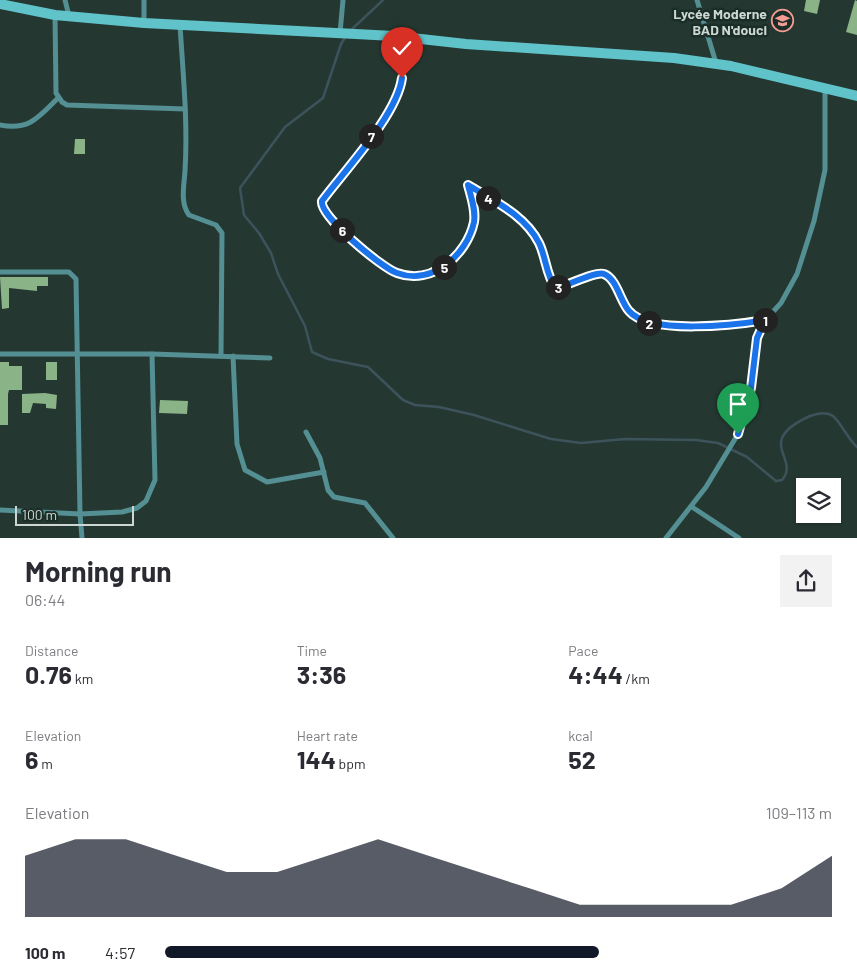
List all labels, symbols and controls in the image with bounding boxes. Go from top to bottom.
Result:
place label: Lycée Moderne BAD N'douci [673,5,767,38]
school or university icon: Lycée Moderne BAD N'douci [771,9,795,33]
pin [381,27,423,78]
icon: check [388,34,416,62]
pin: 7 [358,124,384,148]
text: 7 [368,128,375,145]
pin: 4 [476,186,500,210]
text: 4 [484,190,493,207]
pin: 6 [330,218,354,242]
text: 6 [339,222,346,239]
pin: 5 [432,254,456,280]
text: 5 [441,259,448,276]
pin: 3 [546,274,570,300]
text: 3 [555,279,562,296]
pin: 1 [752,308,778,332]
pin: 2 [636,310,662,336]
text: 1 [763,312,768,329]
text: 2 [646,315,653,332]
pin [717,383,759,434]
icon: arrive [724,390,752,418]
map controls [796,478,841,523]
button: layers [796,478,841,523]
scale bar [15,502,134,526]
text: 100 m [22,506,57,523]
text: Morning run [25,554,172,588]
button: share [780,555,832,607]
text: 06:44 [25,590,65,609]
text: Distance [25,642,78,659]
text: Time [297,642,327,659]
text: Pace [568,642,598,659]
text: 0.76 [25,659,72,689]
text: 3:36 [297,659,346,689]
text: 4:44 [568,659,623,689]
text: km [72,670,93,687]
text: /km [623,670,650,687]
text: Elevation [25,727,81,744]
text: Heart rate [297,727,358,744]
text: kcal [568,727,593,744]
text: 6 [25,744,38,774]
text: 144 [297,744,336,774]
text: 52 [568,744,596,774]
text: m [38,755,53,772]
text: bpm [336,755,366,772]
text: Elevation [25,803,89,822]
text: 109–113 m [766,803,832,822]
text: 100 m [25,943,65,962]
text: 4:57 [105,943,135,962]

